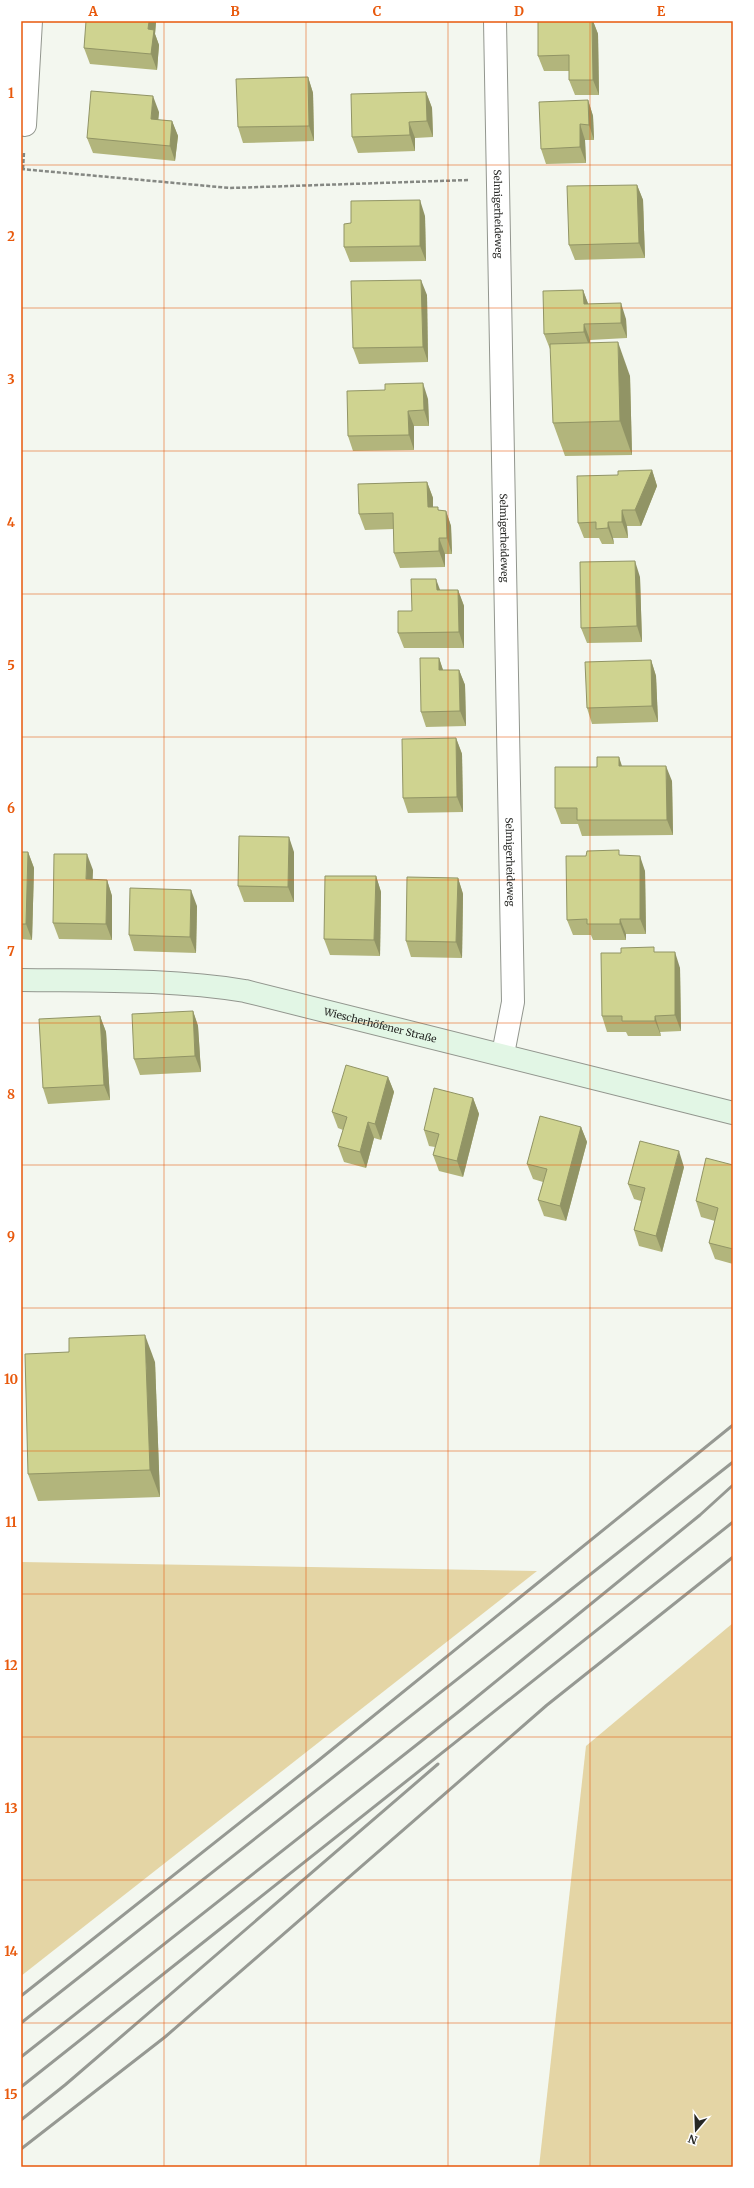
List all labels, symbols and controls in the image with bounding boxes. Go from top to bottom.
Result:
text: A [87,3,98,20]
text: B [230,3,240,20]
text: C [373,3,382,20]
text: D [514,3,524,20]
text: E [657,3,666,20]
text: 1 [8,85,14,102]
street label: Selmigerheideweg [491,169,505,259]
text: 2 [7,228,15,245]
text: 3 [7,371,15,388]
street label: Selmigerheideweg [497,493,511,583]
text: 4 [7,514,16,531]
text: 5 [7,657,15,674]
text: 6 [7,800,15,817]
street label: Selmigerheideweg [503,817,517,907]
text: 7 [7,943,15,960]
street label: Wiescherhöfener Straße [321,1005,438,1046]
text: 8 [7,1086,15,1103]
text: 9 [7,1228,15,1245]
text: 10 [4,1371,18,1388]
text: 11 [5,1514,17,1531]
text: 12 [4,1657,18,1674]
text: 13 [4,1800,18,1817]
text: 14 [4,1943,19,1960]
text: 15 [4,2086,18,2103]
north arrow [676,2110,716,2150]
text: N [686,2131,699,2147]

